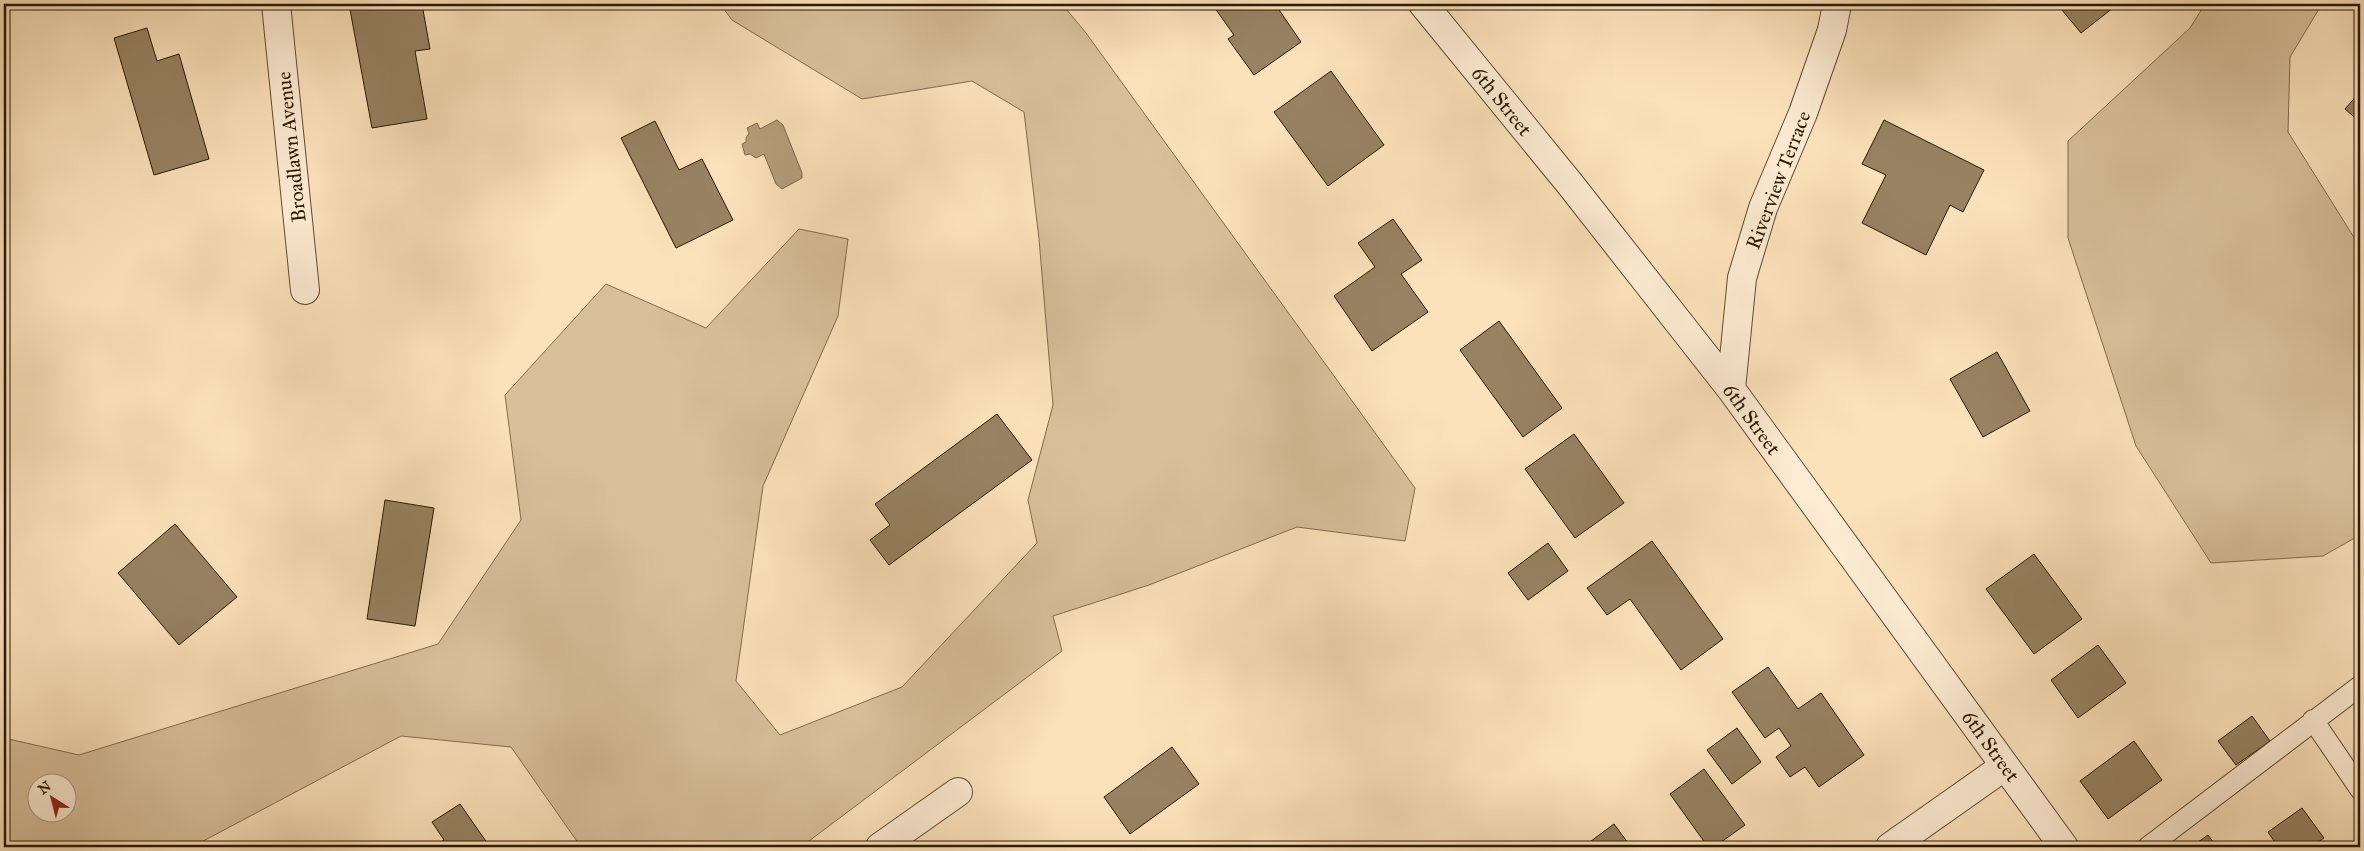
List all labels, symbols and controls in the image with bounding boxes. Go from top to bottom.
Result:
street label: 6th Street [1467,61,1537,141]
street label: Broadlawn Avenue [271,71,311,223]
street label: Riverview Terrace [1741,107,1815,253]
street label: 6th Street [1718,379,1786,459]
street label: 6th Street [1957,706,2025,786]
north arrow [28,774,78,824]
text: N [35,777,55,798]

